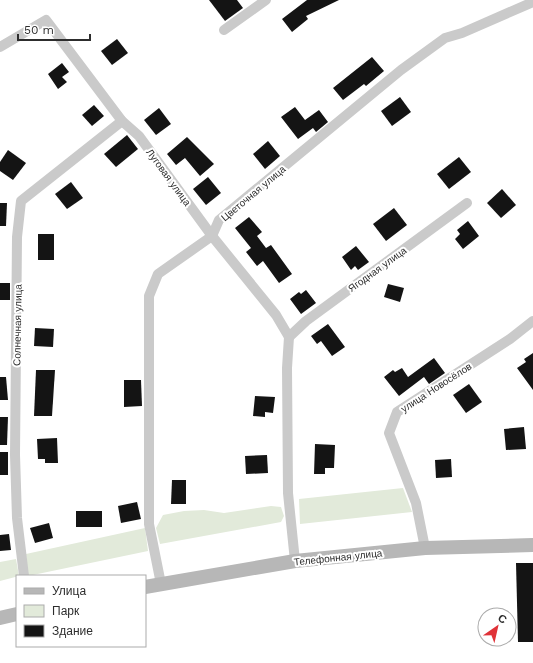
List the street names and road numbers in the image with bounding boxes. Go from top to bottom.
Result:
street label: Луговая улица [144,147,193,208]
street label: Цветочная улица [219,163,288,223]
street label: Ягодная улица [346,244,409,294]
street label: Солнечная улица [11,284,24,366]
street label: улица Новосёлов [399,361,474,414]
street label: Телефонная улица [293,547,383,568]

